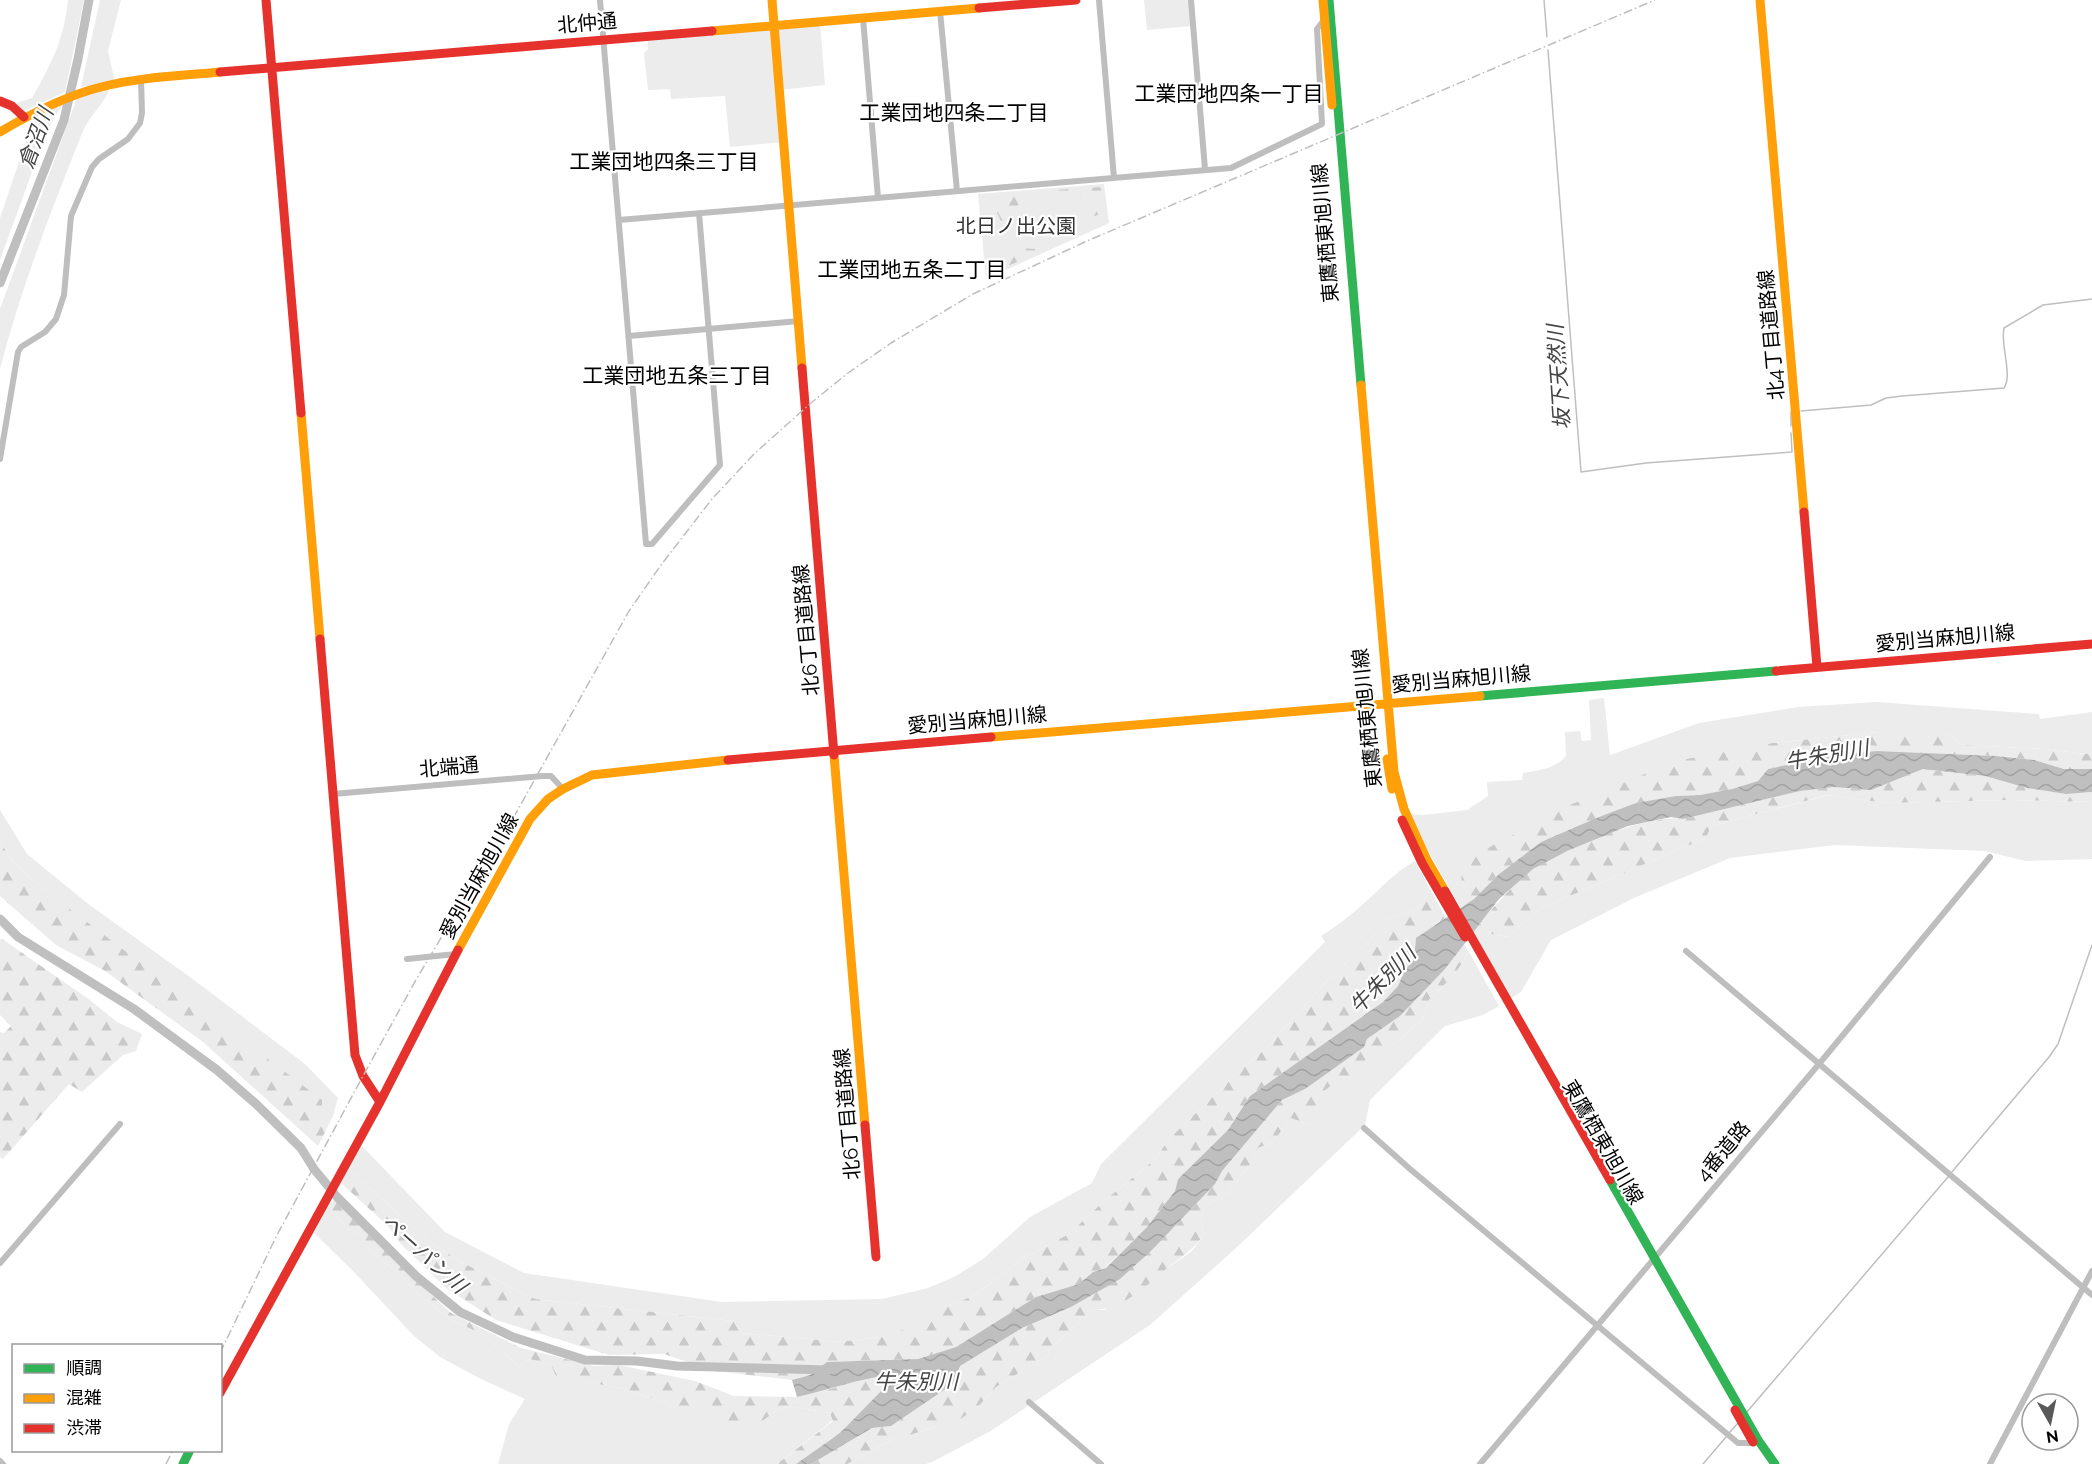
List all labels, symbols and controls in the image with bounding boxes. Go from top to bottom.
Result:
street label: 北仲通 [556,8,618,38]
district label: 工業団地四条一丁目 [1135,81,1324,106]
district label: 工業団地四条二丁目 [860,100,1049,125]
water label: 倉沼川 [13,102,59,172]
district label: 工業団地四条三丁目 [570,149,759,174]
street label: 東鷹栖東旭川線 [1307,162,1343,304]
park label: 北日ノ出公園 [956,214,1076,238]
district label: 工業団地五条二丁目 [818,257,1007,282]
street label: 北4丁目道路線 [1753,269,1789,401]
water label: 坂下天然川 [1542,322,1575,430]
district label: 工業団地五条三丁目 [583,363,772,388]
street label: 北6丁目道路線 [788,563,824,697]
street label: 愛別当麻旭川線 [1874,620,2016,656]
street label: 東鷹栖東旭川線 [1348,647,1386,789]
street label: 愛別当麻旭川線 [1390,661,1532,697]
street label: 愛別当麻旭川線 [906,702,1048,738]
water label: 牛朱別川 [1783,735,1872,774]
street label: 北端通 [418,752,480,782]
street label: 愛別当麻旭川線 [435,809,523,943]
water label: 牛朱別川 [1344,939,1422,1019]
street label: 北6丁目道路線 [829,1047,865,1181]
street label: 東鷹栖東旭川線 [1558,1075,1648,1209]
street label: 4番道路 [1691,1116,1755,1186]
water label: ペーパン川 [377,1209,474,1300]
legend [12,1344,222,1452]
text: 順調 [66,1357,102,1378]
water label: 牛朱別川 [874,1369,960,1394]
text: 混雑 [66,1387,102,1408]
north arrow [2020,1392,2080,1452]
text: 渋滞 [66,1417,102,1438]
text: N [2045,1426,2060,1447]

